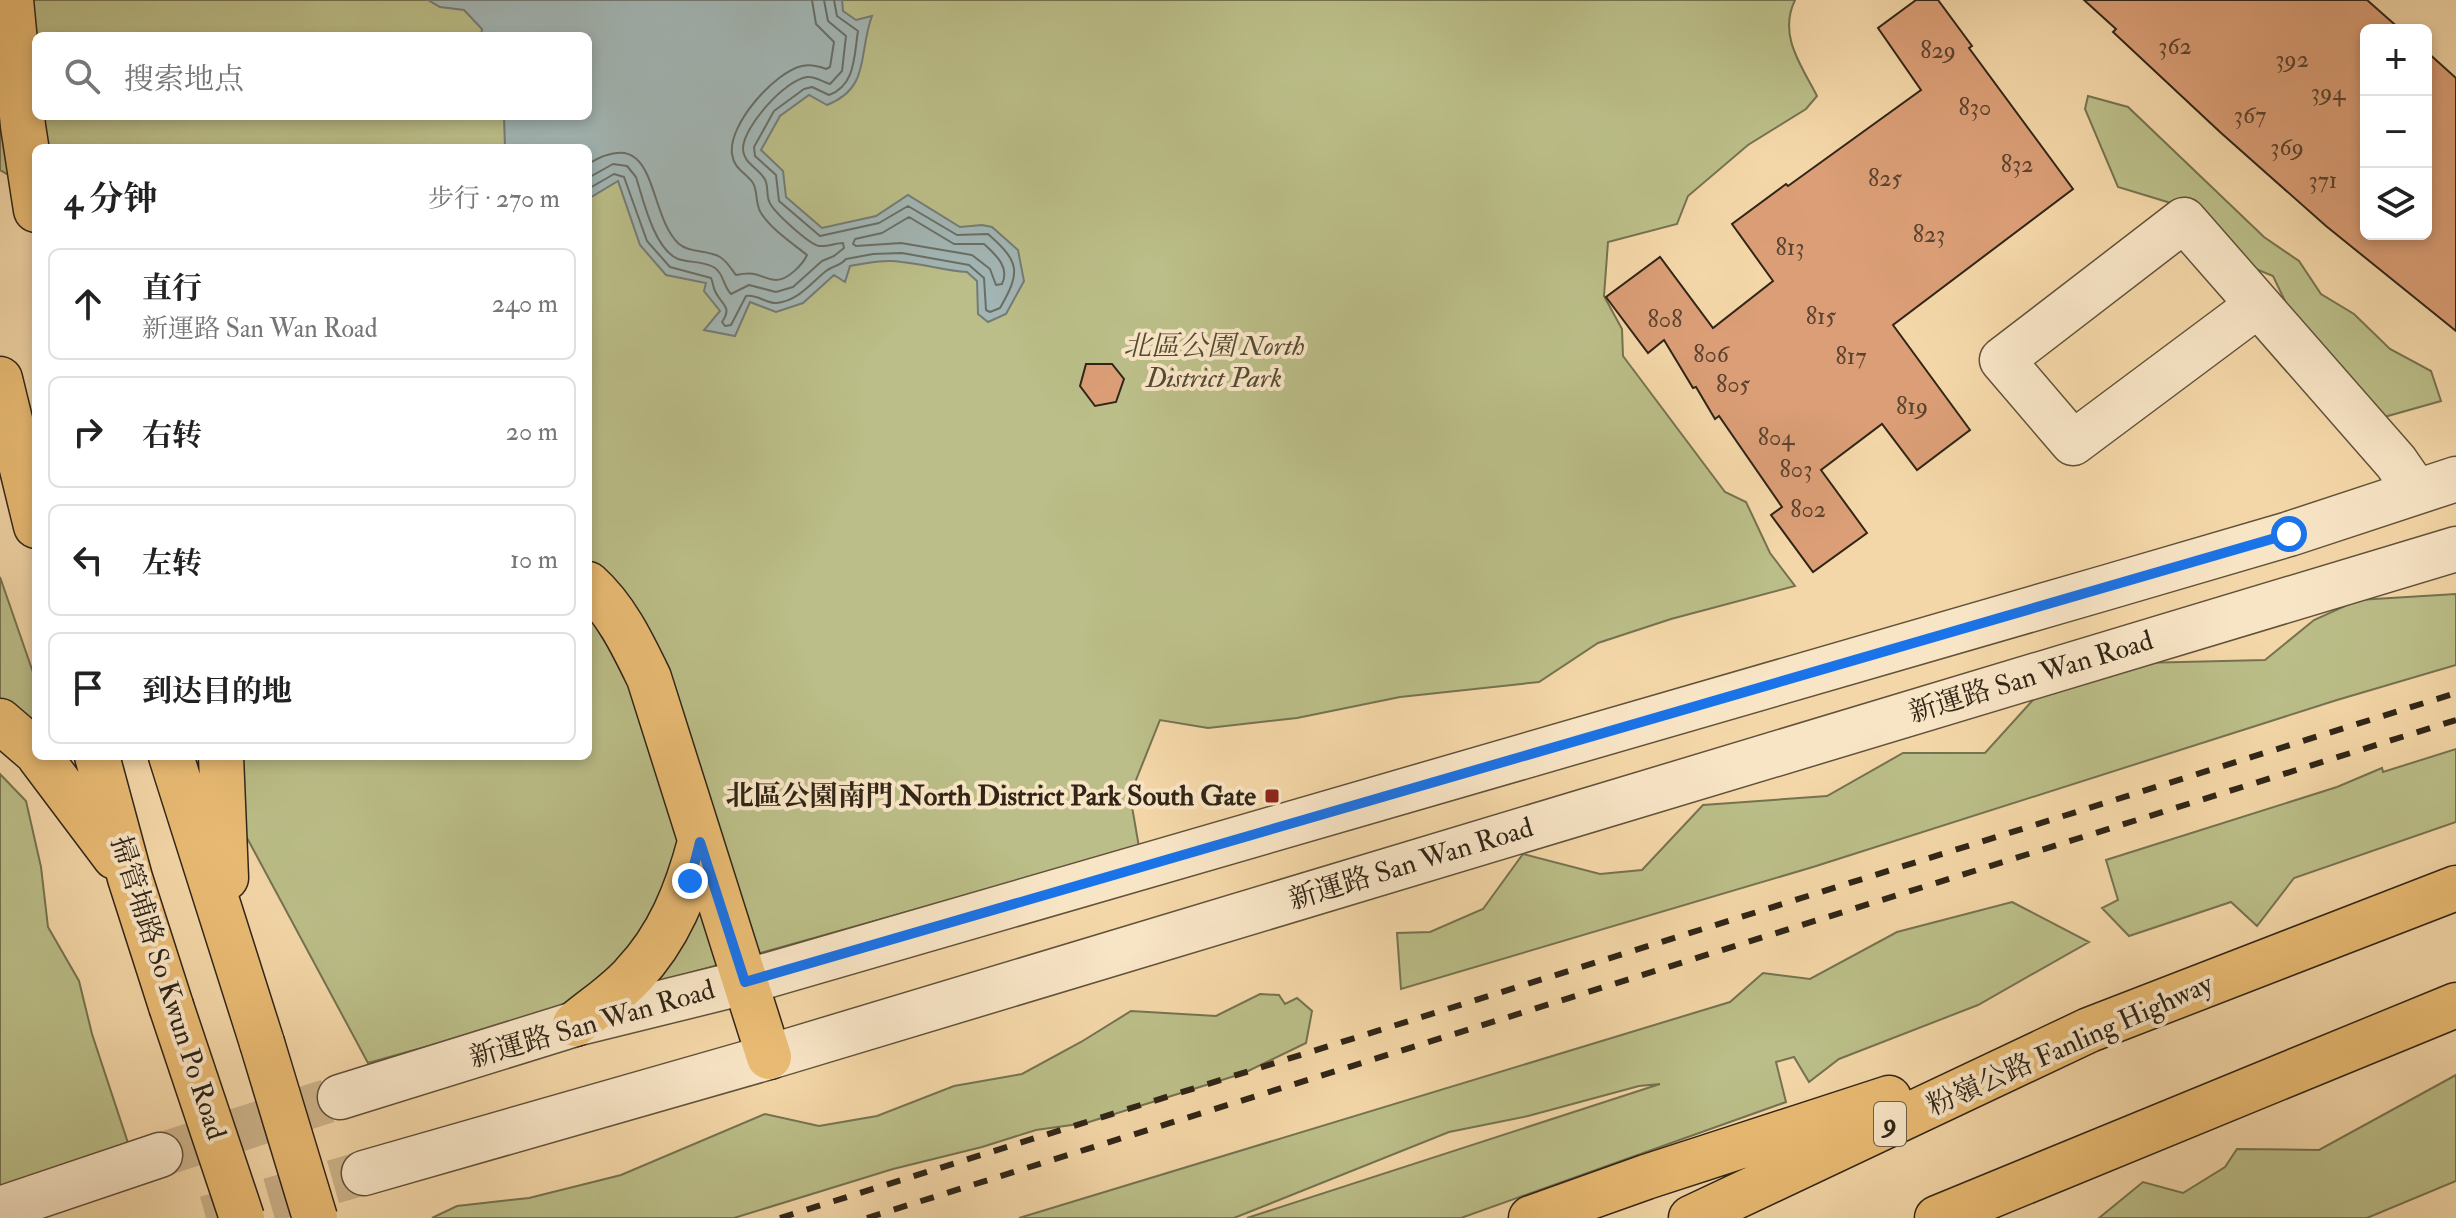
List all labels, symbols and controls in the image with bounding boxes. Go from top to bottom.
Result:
map controls [2360,24,2432,240]
button: + [2360,24,2432,96]
house number: 362 [2158,31,2192,62]
search box [32,32,592,120]
house number: 829 [1920,35,1956,66]
house number: 392 [2275,44,2309,75]
icon: search [60,54,104,98]
text: 搜索地点 [124,61,244,98]
house number: 394 [2311,77,2346,108]
house number: 830 [1959,92,1991,123]
button: − [2360,96,2432,168]
house number: 367 [2234,100,2266,131]
house number: 369 [2270,132,2304,163]
house number: 832 [2001,149,2033,180]
house number: 825 [1868,163,1902,194]
house number: 371 [2309,165,2337,196]
button: layers [2360,168,2432,240]
text: 4 分钟 [64,178,157,221]
text: 步行 · 270 m [428,183,560,215]
house number: 823 [1913,219,1945,250]
house number: 813 [1775,232,1805,263]
text: 直行 [142,270,202,307]
icon: ahead [66,282,110,326]
text: 240 m [492,288,558,320]
house number: 815 [1806,301,1837,332]
house number: 808 [1648,304,1682,335]
text: 新運路 San Wan Road [142,313,378,345]
park label: 北區公園 North District Park [1123,329,1305,396]
house number: 806 [1693,339,1731,370]
house number: 817 [1836,341,1866,372]
house number: 805 [1716,369,1751,400]
house number: 819 [1896,391,1928,422]
icon: right [66,410,110,454]
text: 20 m [506,416,558,448]
text: 右转 [142,417,202,454]
house number: 804 [1758,422,1795,453]
house number: 803 [1780,454,1812,485]
house number: 802 [1790,494,1826,525]
route start [2271,516,2307,552]
icon: left [66,538,110,582]
text: 10 m [510,544,558,576]
text: 左转 [142,545,202,582]
street label: 新運路 San Wan Road [1905,623,2158,731]
icon: arrive [66,666,110,710]
text: 到达目的地 [142,673,292,710]
place label: 北區公園南門 North District Park South Gate [725,779,1256,814]
marker: 北區公園南門 North District Park South Gate [1263,787,1281,805]
street label: 新運路 San Wan Road [1285,810,1538,918]
street label: 掃管埔路 So Kwun Po Road [102,832,234,1144]
route end [672,863,708,899]
street label: 粉嶺公路 Fanling Highway [1922,966,2219,1124]
street label: 新運路 San Wan Road [465,972,719,1076]
road number: 9 [1874,1102,1906,1146]

